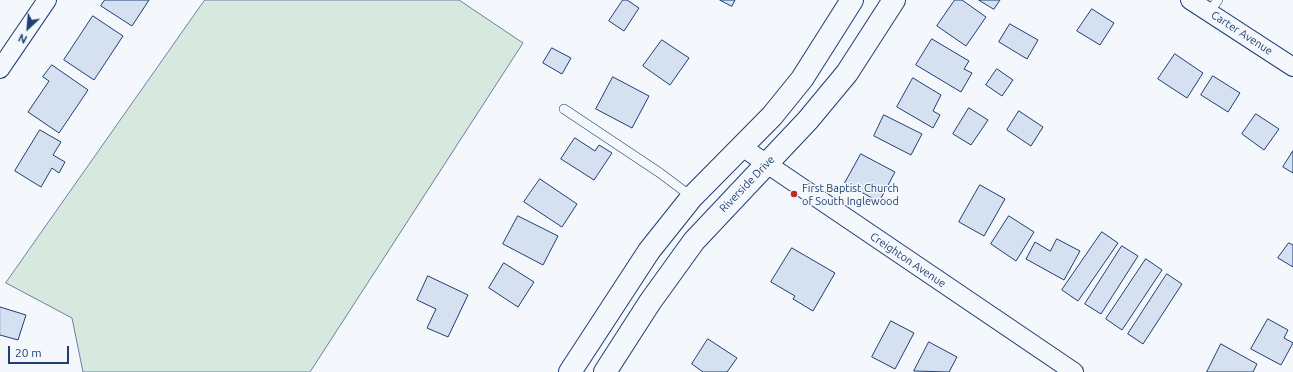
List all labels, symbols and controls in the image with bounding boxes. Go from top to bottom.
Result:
north arrow [8,8,48,48]
street label: Carter Avenue [1209,8,1275,58]
text: N [16,32,29,46]
street label: Riverside Drive [717,153,777,215]
place label: First Baptist Church of South Inglewood [802,181,899,207]
marker: First Baptist Church of South Inglewood [789,189,799,199]
street label: Creighton Avenue [867,230,949,290]
scale bar [10,338,71,364]
text: 20 m [15,346,42,359]

